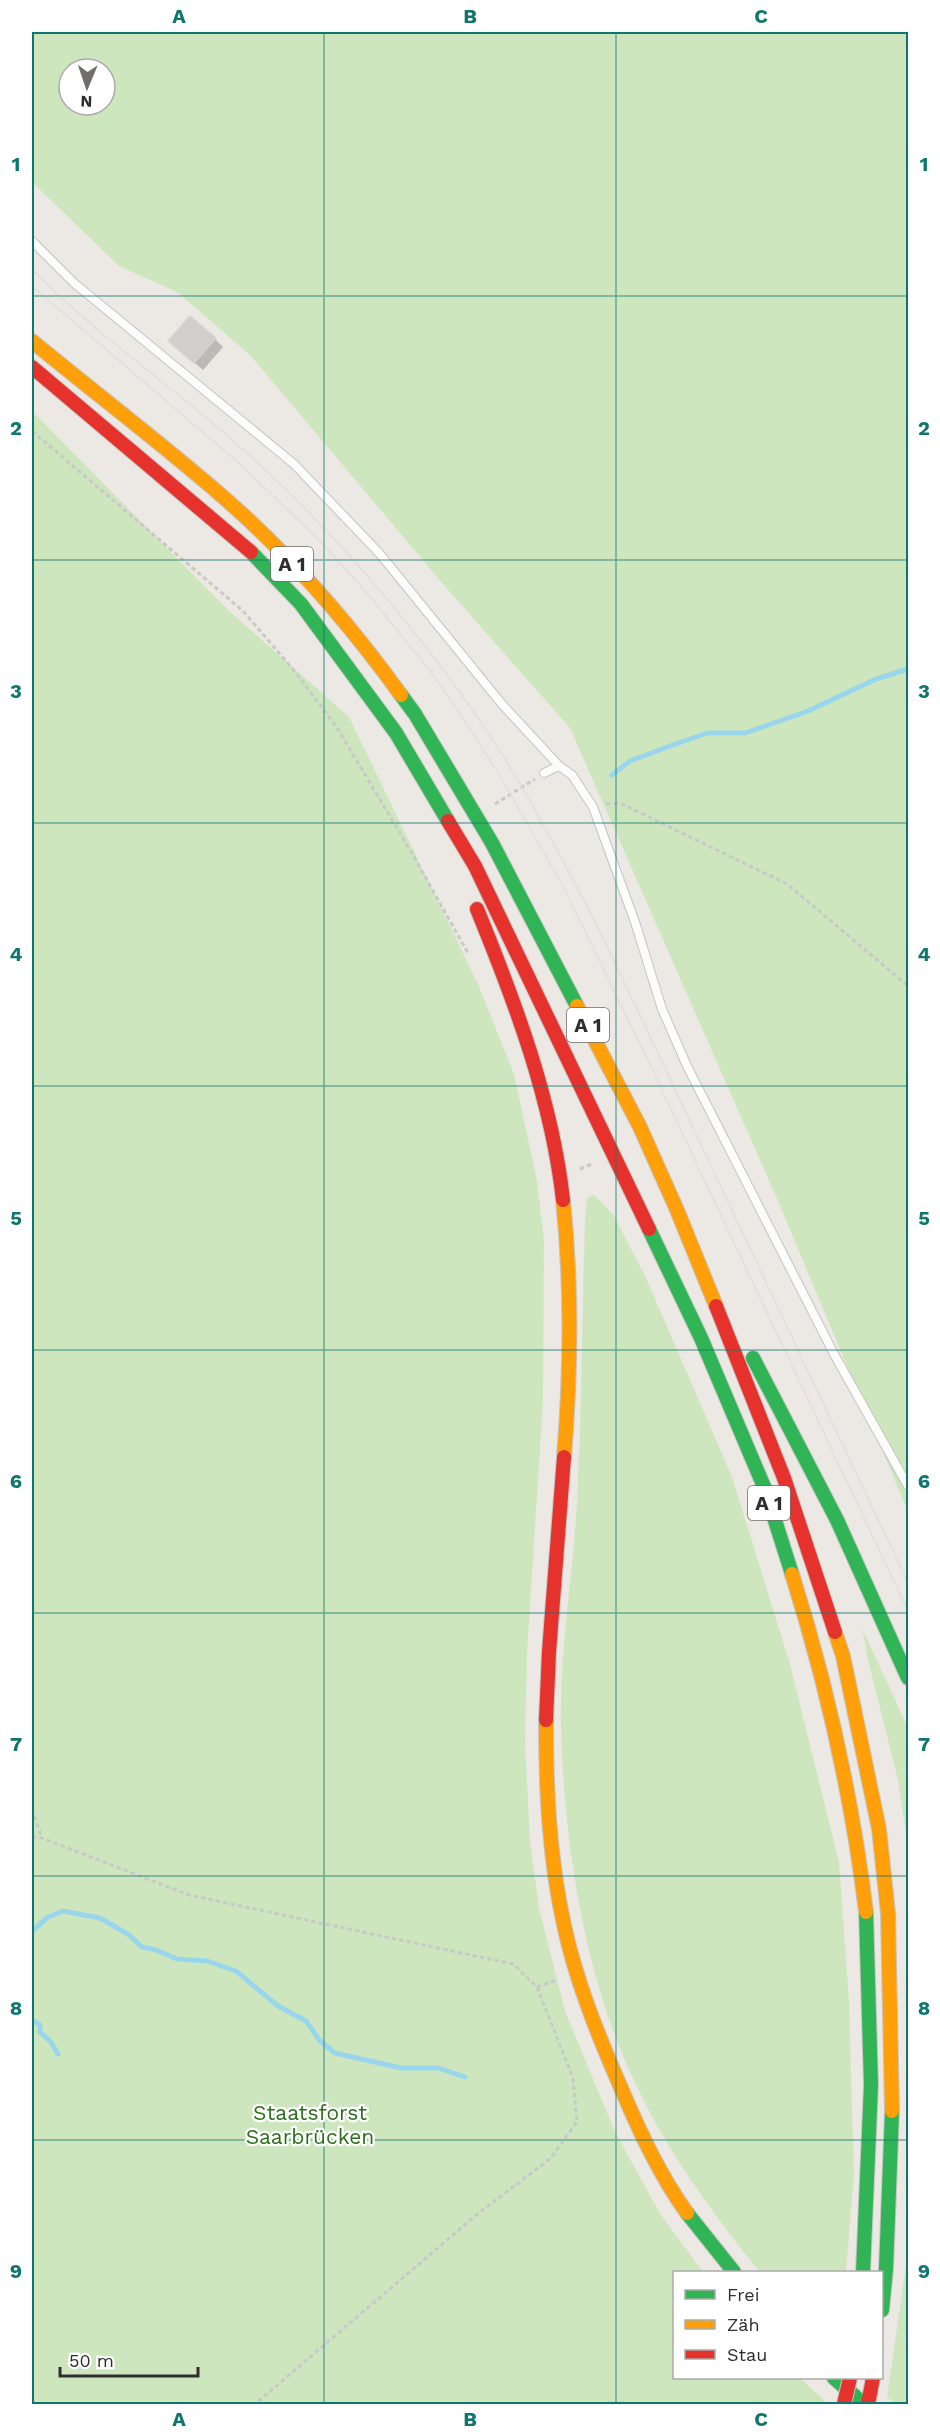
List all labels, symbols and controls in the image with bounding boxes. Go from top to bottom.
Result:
text: A [172,4,186,28]
text: B [463,4,477,28]
text: C [754,4,768,28]
north arrow [57,57,117,117]
text: N [80,92,93,111]
text: 1 [12,152,20,176]
text: 1 [920,152,928,176]
text: 2 [10,416,22,440]
text: 2 [918,416,930,440]
road number: A 1 [271,547,313,581]
text: 3 [10,679,22,703]
text: 3 [918,679,930,703]
text: 4 [10,942,23,966]
text: 4 [918,942,931,966]
road number: A 1 [567,1008,609,1042]
text: 5 [10,1206,22,1230]
text: 5 [918,1206,930,1230]
text: 6 [10,1469,22,1493]
text: 6 [918,1469,930,1493]
road number: A 1 [748,1486,790,1520]
text: 7 [10,1732,22,1756]
text: 7 [918,1732,930,1756]
text: 8 [10,1996,22,2020]
text: 8 [918,1996,930,2020]
park label: Staatsforst Saarbrücken [246,2100,374,2149]
text: 9 [10,2259,22,2283]
text: 9 [918,2259,930,2283]
legend [673,2271,883,2379]
text: Frei [727,2284,759,2305]
text: Zäh [727,2314,760,2335]
scale bar [60,2340,198,2378]
text: Stau [727,2344,767,2365]
text: 50 m [69,2350,114,2371]
text: A [172,2407,186,2431]
text: B [463,2407,477,2431]
text: C [754,2407,768,2431]

